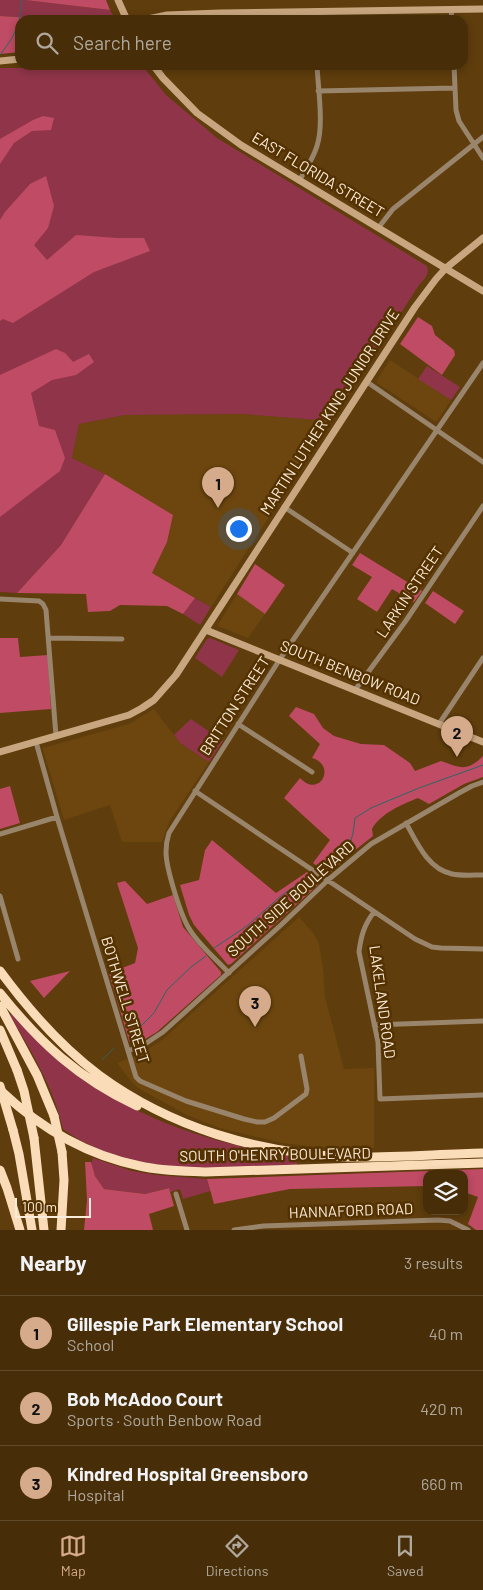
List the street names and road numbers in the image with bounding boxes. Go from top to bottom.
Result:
street label: EAST FLORIDA STREET [249,128,388,221]
street label: MARTIN LUTHER KING JUNIOR DRIVE [256,305,403,518]
street label: LARKIN STREET [372,542,446,641]
street label: SOUTH BENBOW ROAD [278,636,423,708]
street label: BRITTON STREET [196,653,273,758]
street label: SOUTH SIDE BOULEVARD [223,837,357,960]
street label: BOTHWELL STREET [98,934,154,1065]
street label: LAKELAND ROAD [366,944,400,1059]
street label: SOUTH O'HENRY BOULEVARD [179,1143,371,1165]
street label: HANNAFORD ROAD [289,1199,413,1221]

